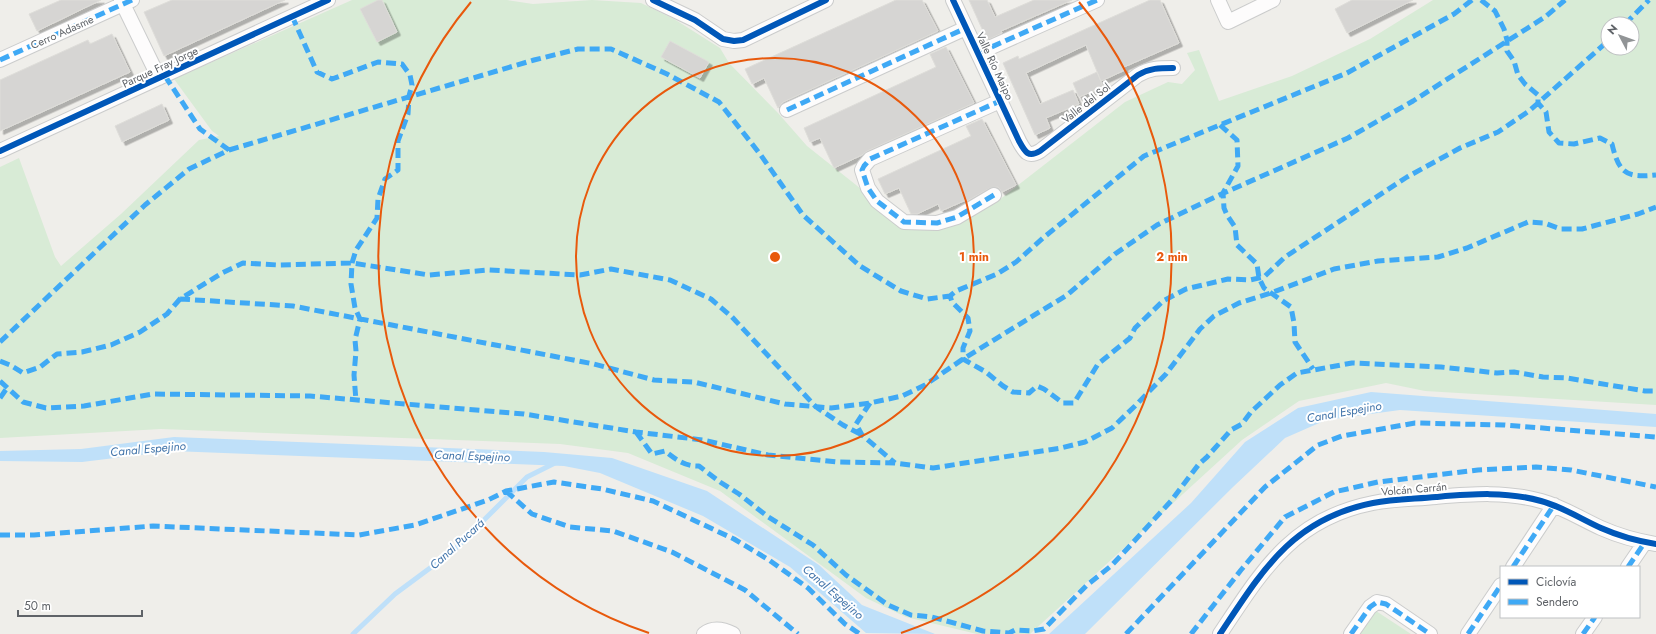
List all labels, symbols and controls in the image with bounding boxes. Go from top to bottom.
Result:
street label: Cerro Adasme [28,11,96,53]
north arrow [1600,16,1640,56]
text: N [1604,21,1621,38]
street label: Valle Río Maipo [972,29,1018,103]
street label: Parque Fray Jorge [119,42,201,92]
street label: Valle del Sol [1058,79,1114,127]
text: 1 min [959,248,989,266]
text: 2 min [1156,248,1188,266]
centre of rings [768,250,782,264]
water label: Canal Espejino [1305,396,1384,427]
water label: Canal Espejino [109,437,187,461]
water label: Canal Espejino [434,446,511,466]
street label: Volcán Carrán [1380,478,1448,500]
water label: Canal Pucará [425,514,489,574]
water label: Canal Espejino [798,560,868,624]
legend [1500,566,1640,618]
text: Ciclovía [1536,573,1577,591]
scale bar [18,592,142,618]
text: Sendero [1536,593,1579,611]
text: 50 m [24,597,51,615]

